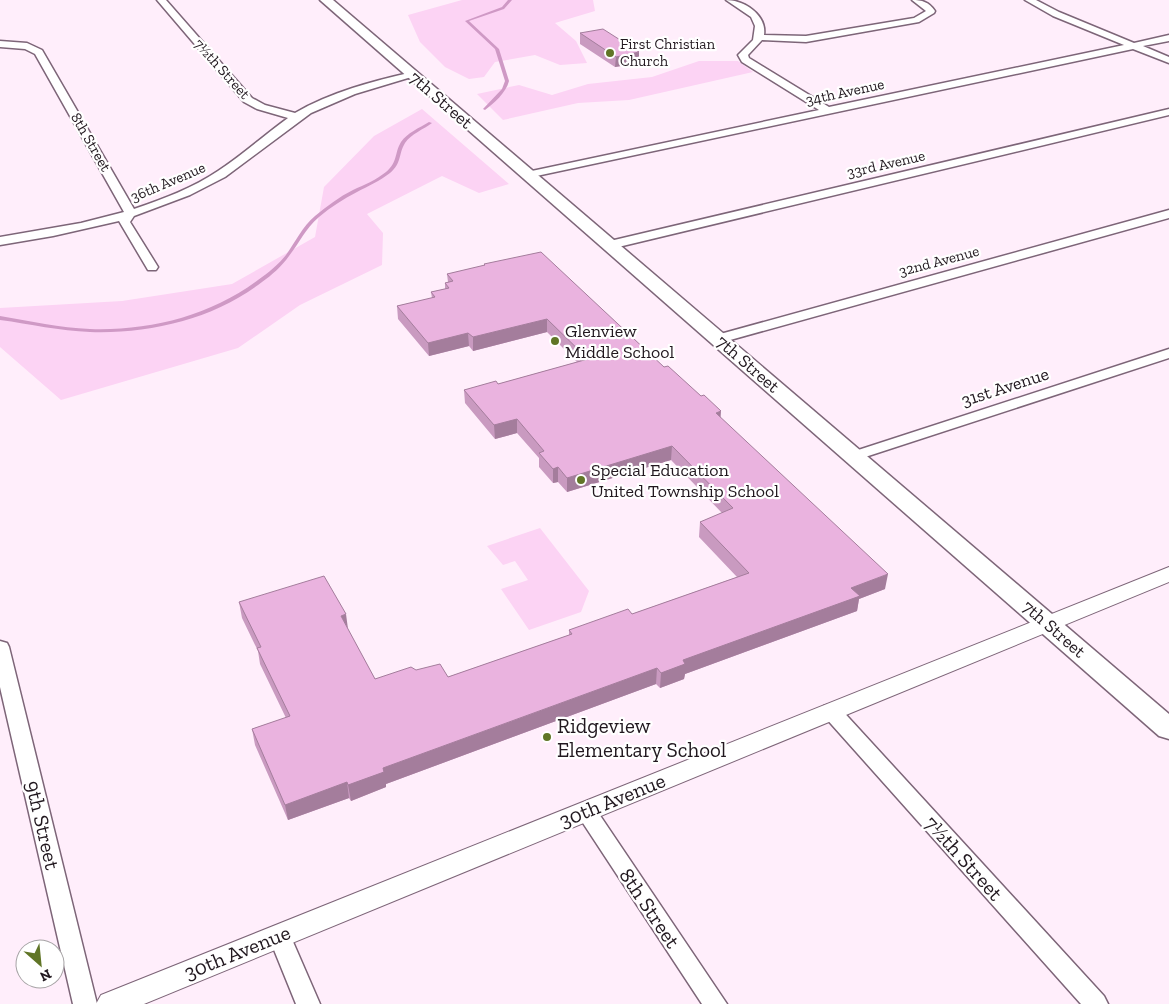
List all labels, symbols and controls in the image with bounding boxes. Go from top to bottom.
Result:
street label: 7½th Street [190,35,254,103]
place label: First Christian Church [620,35,716,70]
marker: First Christian Church [604,47,616,59]
street label: 7th Street [405,67,477,134]
street label: 34th Avenue [804,75,886,109]
street label: 8th Street [67,109,115,175]
street label: 33rd Avenue [845,146,927,182]
street label: 36th Avenue [128,158,208,206]
street label: 32nd Avenue [897,242,981,280]
place label: Glenview Middle School [565,320,674,363]
street label: 7th Street [712,331,784,398]
marker: Glenview Middle School [549,335,561,347]
street label: 31st Avenue [958,362,1052,412]
place label: Special Education United Township School [591,459,779,502]
marker: Special Education United Township School [575,474,587,486]
street label: 7th Street [1018,596,1090,663]
place label: Ridgeview Elementary School [557,713,727,762]
marker: Ridgeview Elementary School [541,731,553,743]
street label: 30th Avenue [555,767,669,833]
street label: 9th Street [21,778,65,872]
street label: 7½th Street [920,811,1009,906]
street label: 8th Street [614,863,686,953]
street label: 30th Avenue [180,919,294,985]
north arrow [15,939,65,989]
text: N [37,965,54,985]

